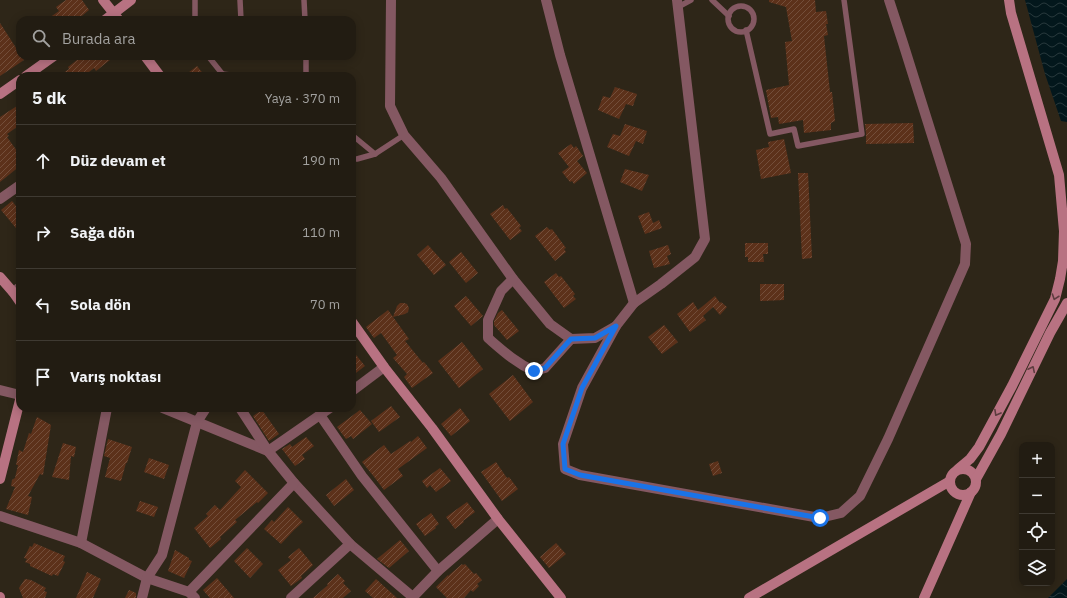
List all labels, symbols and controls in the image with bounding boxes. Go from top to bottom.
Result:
search box [16,16,356,60]
icon: search [30,27,52,49]
text: Burada ara [62,29,136,48]
text: 5 dk [32,87,66,109]
text: Yaya · 370 m [265,90,340,107]
icon: ahead [32,150,54,172]
text: Düz devam et [70,151,166,170]
text: 190 m [302,152,340,169]
icon: right [32,222,54,244]
text: Sağa dön [70,223,135,242]
text: 110 m [302,224,340,241]
one-way arrow [1051,293,1060,300]
icon: left [32,294,54,316]
text: Sola dön [70,295,131,314]
text: 70 m [310,296,340,313]
route end [525,362,543,380]
icon: arrive [32,366,54,388]
one-way arrow [1027,366,1035,374]
text: Varış noktası [70,367,161,386]
one-way arrow [995,409,1002,416]
map controls [1019,442,1055,586]
button: + [1019,442,1055,478]
button: − [1019,478,1055,514]
route start [811,509,829,527]
button: locate [1019,514,1055,550]
button: layers [1019,550,1055,586]

